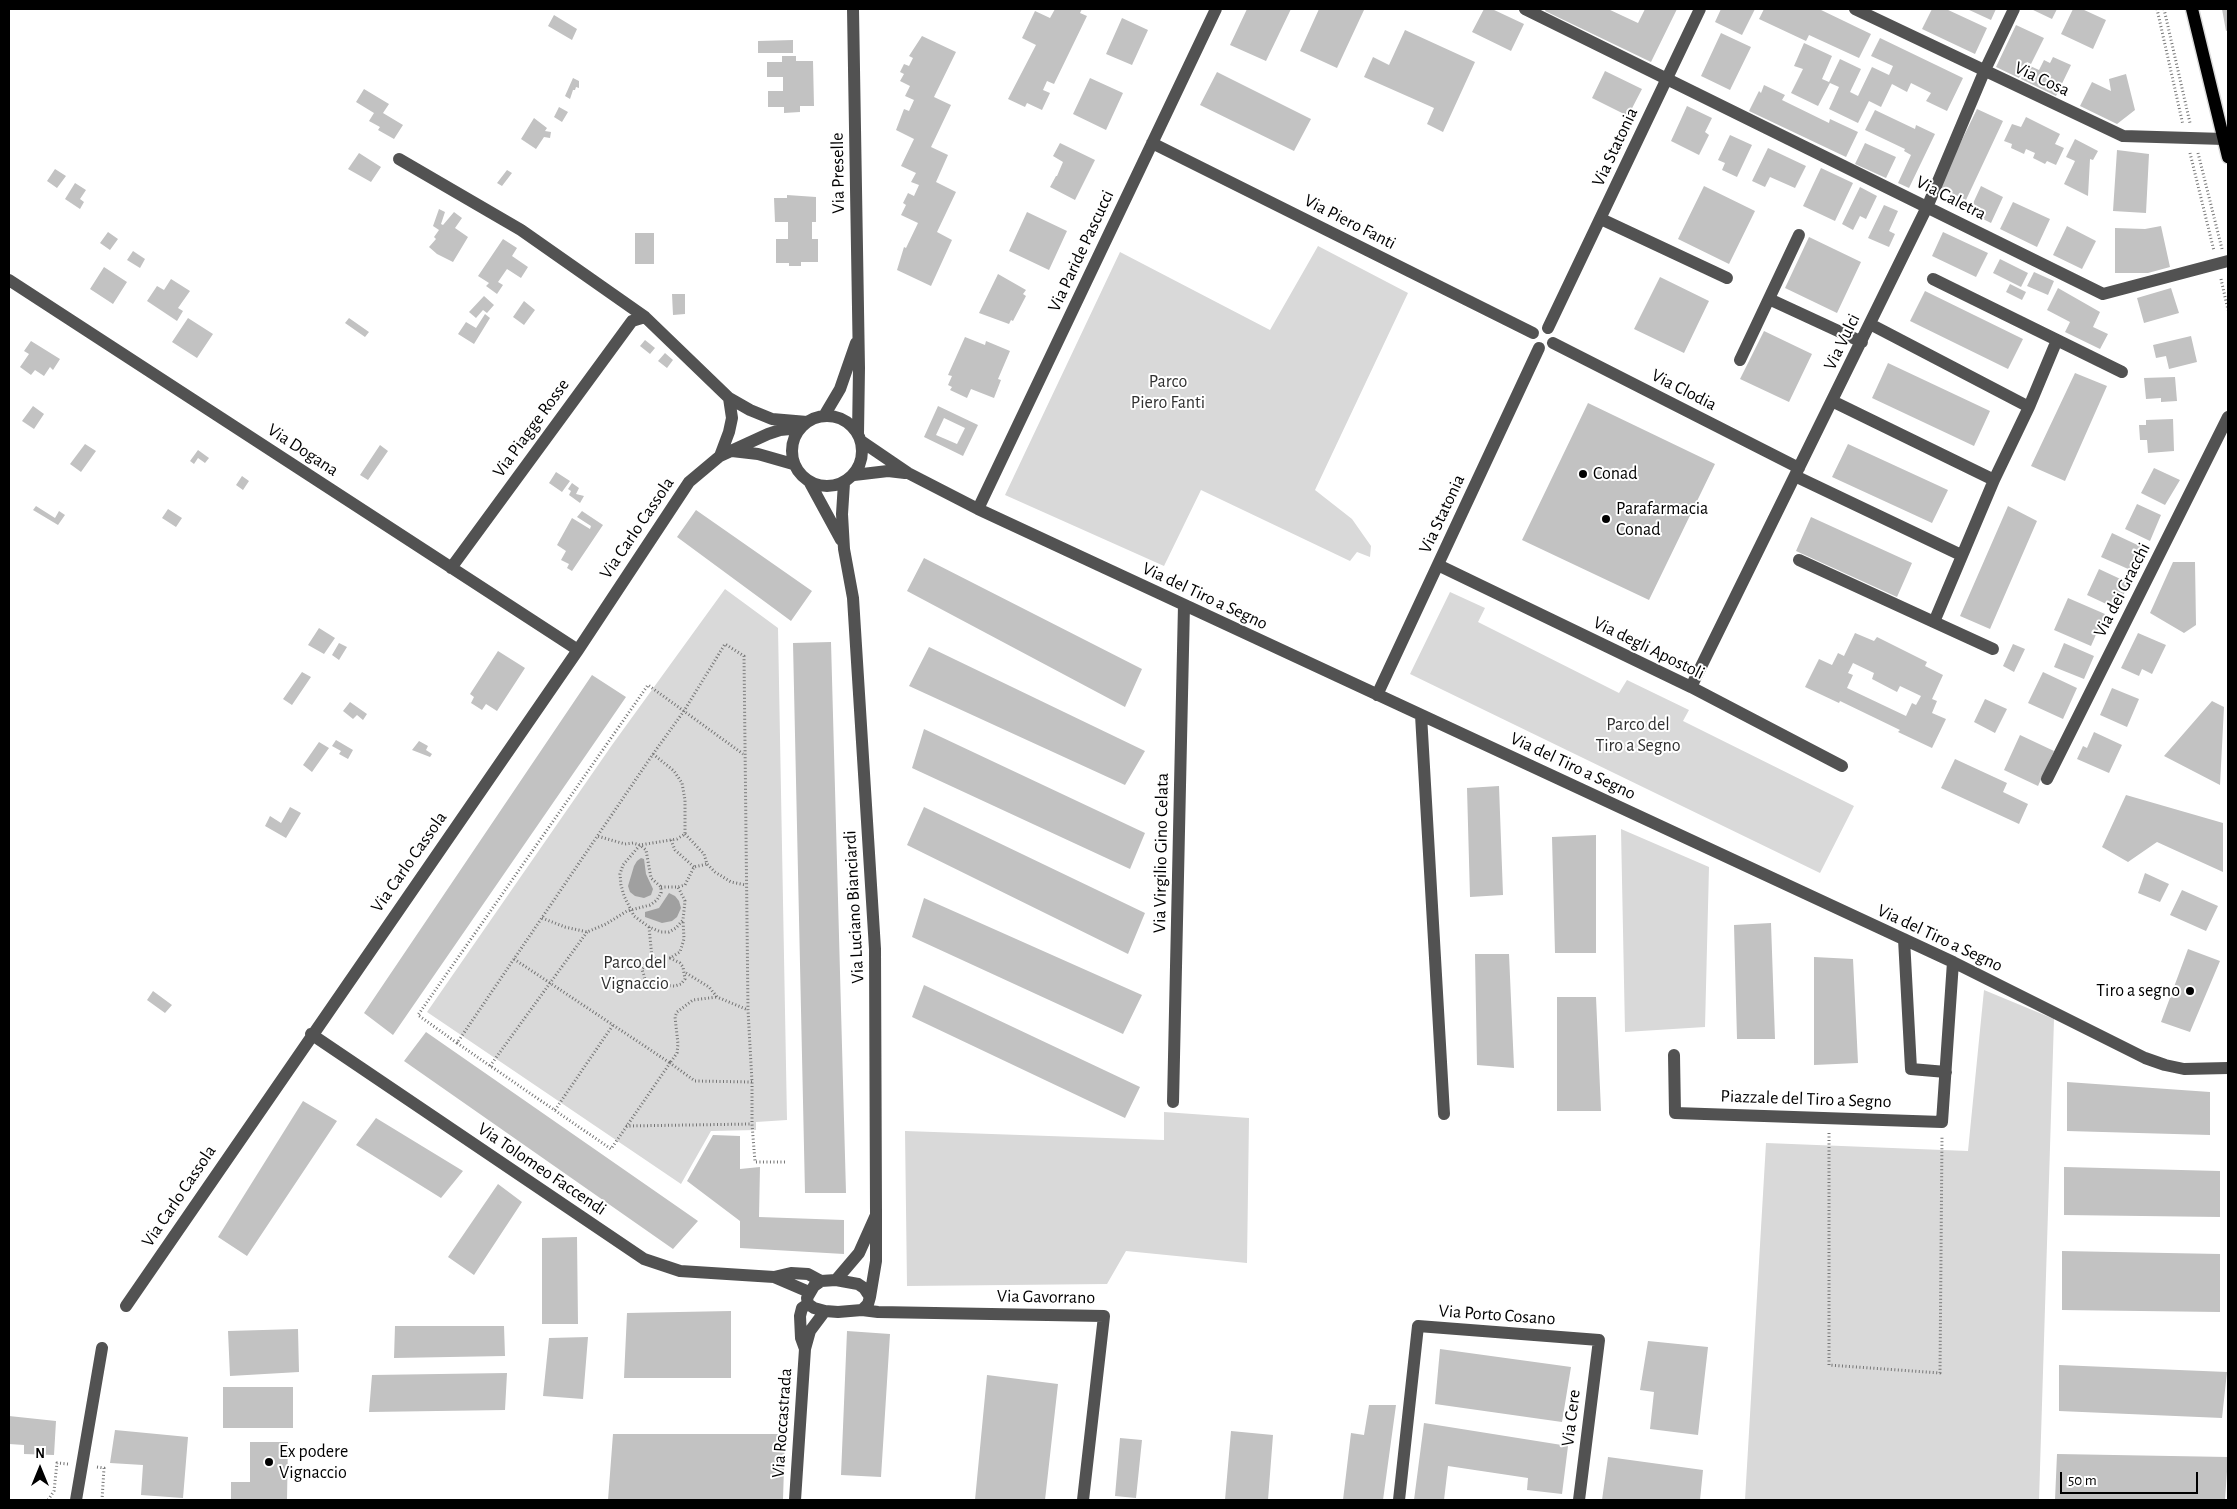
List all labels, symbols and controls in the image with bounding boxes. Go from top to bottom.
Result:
street label: Via Cosa [2011,57,2073,101]
street label: Via Statonia [1587,104,1643,190]
street label: Via Preselle [826,132,850,214]
street label: Via Caletra [1912,171,1990,225]
street label: Via Paride Pascucci [1043,187,1119,315]
street label: Via Piero Fanti [1300,190,1400,254]
street label: Via Vulci [1819,310,1865,374]
street label: Via Clodia [1648,364,1720,416]
park label: Parco Piero Fanti [1131,371,1205,414]
street label: Via Piagge Rosse [488,375,574,481]
street label: Via Dogana [263,419,343,481]
place label: Conad [1593,463,1638,485]
marker: Conad [1577,468,1589,480]
street label: Via Statonia [1414,471,1470,557]
street label: Via Carlo Cassola [595,473,679,583]
place label: Parafarmacia Conad [1616,498,1708,540]
marker: Parafarmacia Conad [1600,513,1612,525]
street label: Via dei Gracchi [2089,539,2155,641]
street label: Via del Tiro a Segno [1139,557,1271,635]
street label: Via degli Apostoli [1590,612,1708,684]
park label: Parco del Tiro a Segno [1595,714,1681,756]
street label: Via del Tiro a Segno [1507,727,1639,805]
street label: Via Virgilio Gino Celata [1149,773,1173,933]
street label: Via Carlo Cassola [366,807,452,917]
street label: Via Luciano Bianciardi [839,830,869,984]
street label: Via del Tiro a Segno [1874,899,2006,977]
park label: Parco del Vignaccio [601,952,669,994]
place label: Tiro a segno [2096,980,2180,1002]
marker: Tiro a segno [2184,985,2196,997]
street label: Piazzale del Tiro a Segno [1720,1085,1892,1113]
street label: Via Tolomeo Faccendi [474,1118,610,1220]
street label: Via Carlo Cassola [137,1141,221,1251]
street label: Via Gavorrano [997,1285,1095,1309]
street label: Via Porto Cosano [1438,1300,1556,1330]
street label: Via Roccastrada [767,1367,797,1479]
street label: Via Cere [1557,1388,1585,1448]
place label: Ex podere Vignaccio [279,1441,348,1484]
north arrow [15,1444,65,1494]
text: N [35,1447,45,1461]
marker: Ex podere Vignaccio [263,1456,275,1468]
scale bar [2062,1462,2200,1494]
text: 50 m [2068,1473,2097,1488]

